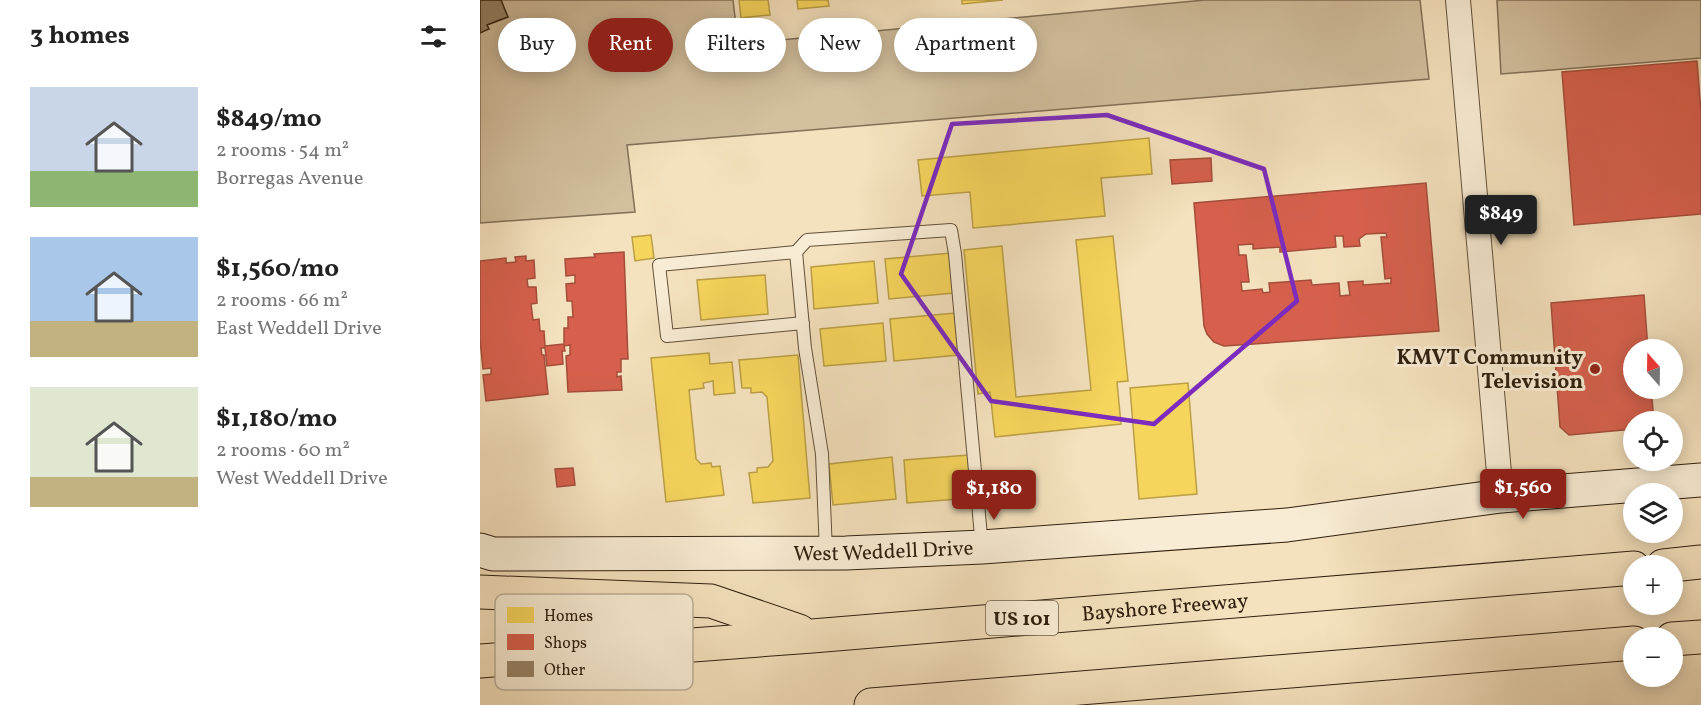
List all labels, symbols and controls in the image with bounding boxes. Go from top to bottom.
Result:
text: 3 homes [30,18,130,54]
chip: Buy [498,18,576,72]
chip: Rent [588,18,673,72]
chip: Filters [685,18,786,72]
chip: New [798,18,882,72]
chip: Apartment [894,18,1037,72]
icon: filters [417,20,450,53]
text: $849/mo [216,101,322,137]
icon: home [78,111,150,183]
text: 2 rooms · 54 m² [216,137,349,165]
text: Borregas Avenue [216,165,364,193]
pin: $849 [1465,195,1537,246]
text: $849 [1479,200,1523,228]
text: $1,560/mo [216,251,339,287]
icon: home [78,261,150,333]
text: 2 rooms · 66 m² [216,287,348,315]
text: East Weddell Drive [216,315,382,343]
north arrow [1623,339,1683,399]
map controls [1623,339,1683,687]
place label: KMVT Community Television [1396,344,1583,397]
marker: KMVT Community Television [1588,362,1602,376]
text: $1,180/mo [216,401,337,437]
icon: home [78,411,150,483]
button: locate [1623,411,1683,471]
text: 2 rooms · 60 m² [216,437,350,465]
text: West Weddell Drive [216,465,388,493]
pin: $1,560 [1474,469,1572,520]
pin: $1,180 [945,470,1043,521]
text: $1,560 [1494,474,1552,502]
text: $1,180 [966,475,1022,503]
button: layers [1623,483,1683,543]
street label: West Weddell Drive [793,534,974,569]
button: + [1623,555,1683,615]
street label: Bayshore Freeway [1080,587,1250,630]
legend [495,594,693,690]
road number: US 101 [986,601,1058,635]
text: Homes [544,606,593,628]
button: − [1623,627,1683,687]
text: Shops [544,633,587,655]
text: Other [544,660,585,682]

